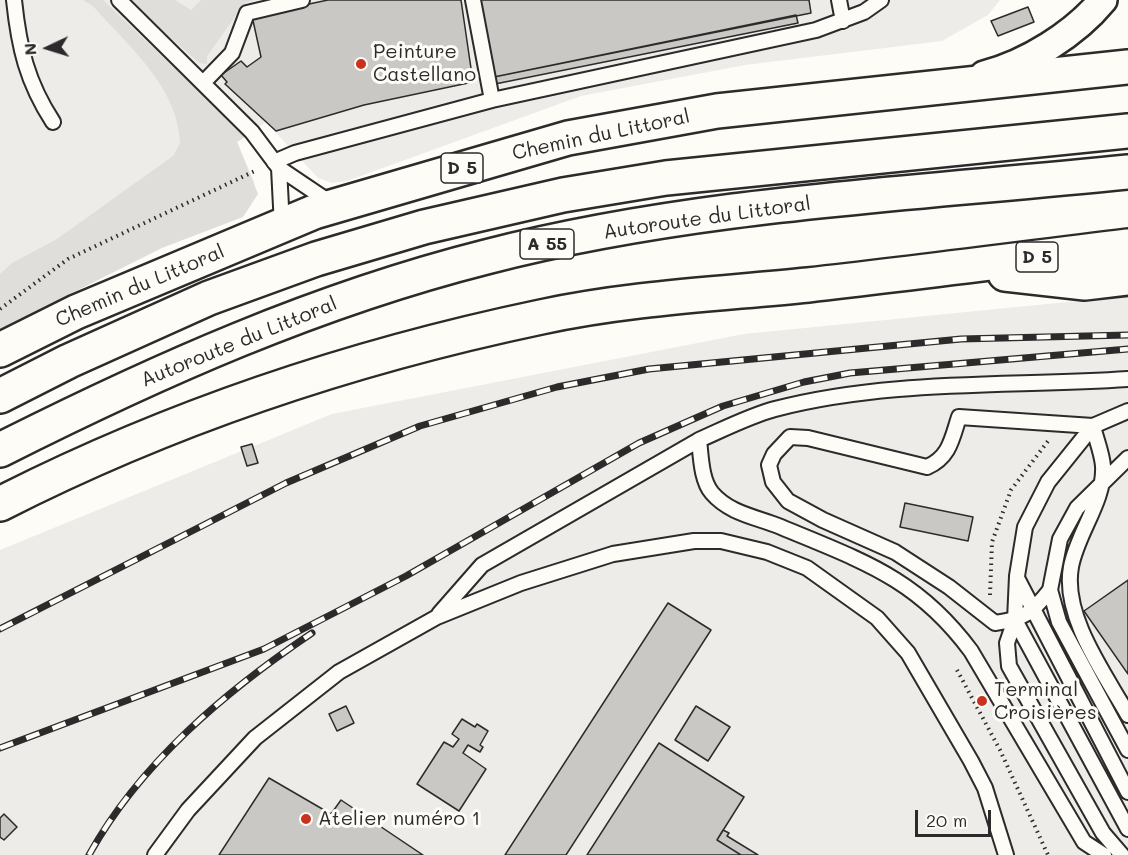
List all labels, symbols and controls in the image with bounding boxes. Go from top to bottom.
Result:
north arrow [18,18,78,78]
place label: Peinture Castellano [373,40,476,87]
text: N [19,42,40,56]
marker: Peinture Castellano [354,57,368,71]
street label: Chemin du Littoral [510,104,692,166]
road number: D 5 [441,153,483,183]
street label: Autoroute du Littoral [602,192,812,244]
road number: A 55 [520,229,574,259]
street label: Chemin du Littoral [52,240,228,332]
road number: D 5 [1016,242,1058,272]
street label: Autoroute du Littoral [137,292,341,392]
place label: Terminal Croisières [994,678,1097,725]
marker: Terminal Croisières [975,694,989,708]
scale bar [918,798,994,836]
place label: Atelier numéro 1 [318,807,481,831]
text: 20 m [926,808,967,832]
marker: Atelier numéro 1 [299,812,313,826]

